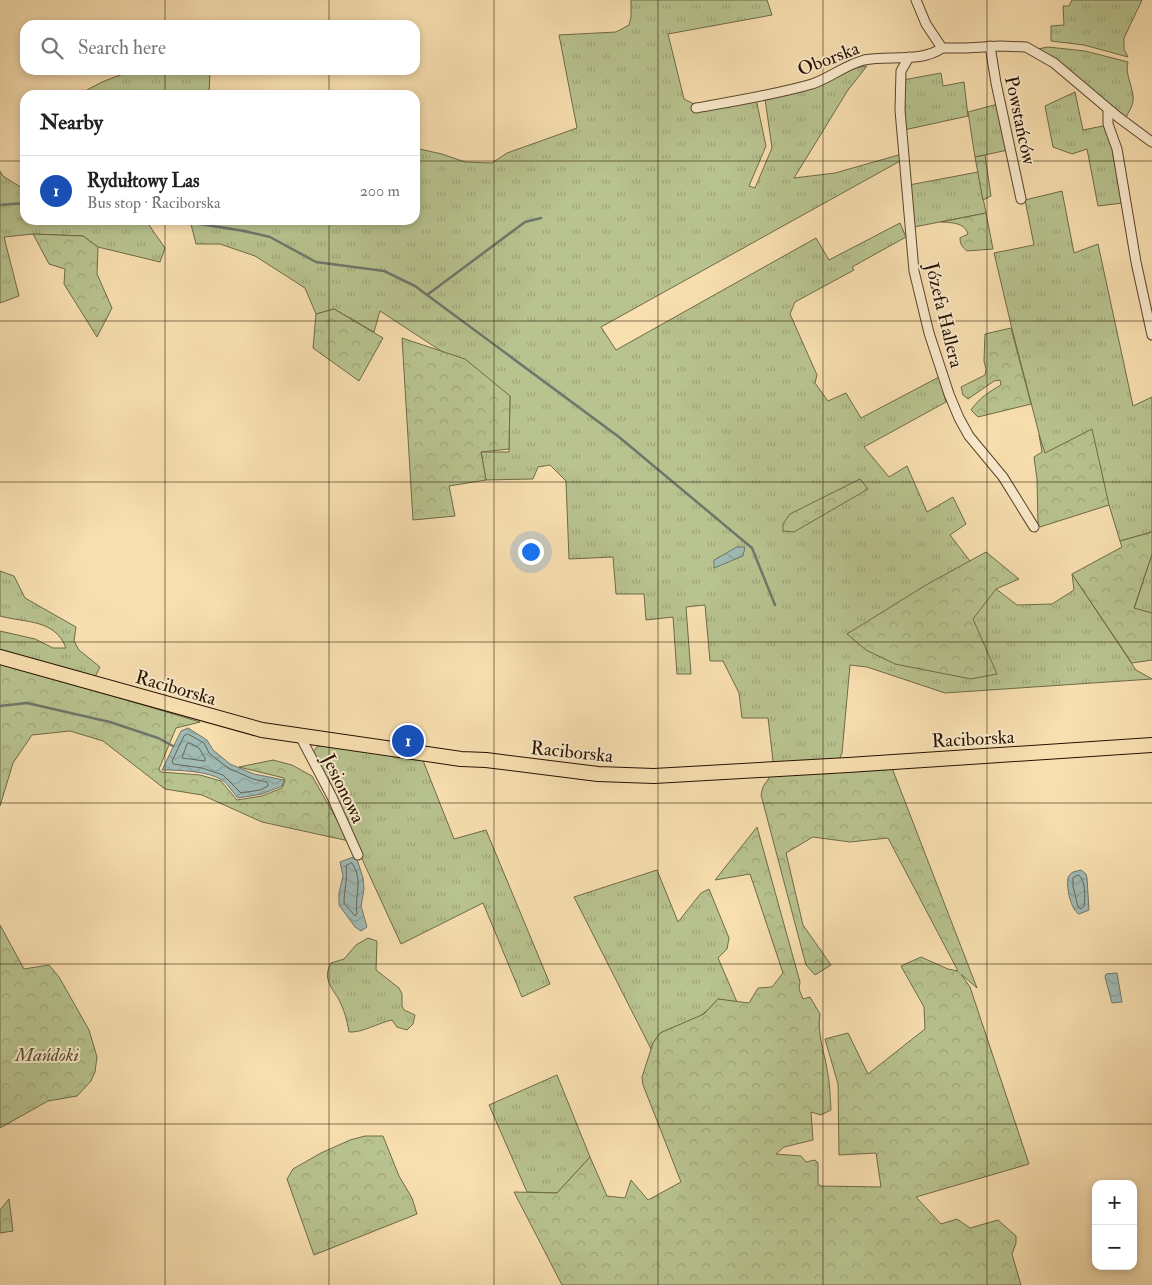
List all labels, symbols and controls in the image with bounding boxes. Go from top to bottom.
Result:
search box [20,20,420,75]
icon: search [38,34,66,62]
text: Search here [78,36,166,60]
street label: Oborska [794,36,863,82]
street label: Powstańców [999,74,1041,167]
text: Nearby [40,109,103,136]
text: Rydułtowy Las [87,169,200,193]
text: 1 [53,181,59,201]
text: 200 m [360,181,400,201]
text: Bus stop · Raciborska [87,193,221,213]
street label: Józefa Hallera [919,259,969,370]
your location [518,539,544,565]
street label: Raciborska [133,665,219,711]
pin: 1 [392,722,424,760]
street label: Raciborska [931,725,1015,753]
street label: Raciborska [529,736,615,768]
street label: Jesionowa [316,749,370,827]
park label: Mańdoki [14,1043,79,1067]
map controls [1092,1180,1137,1270]
button: + [1092,1180,1137,1225]
button: − [1092,1225,1137,1270]

